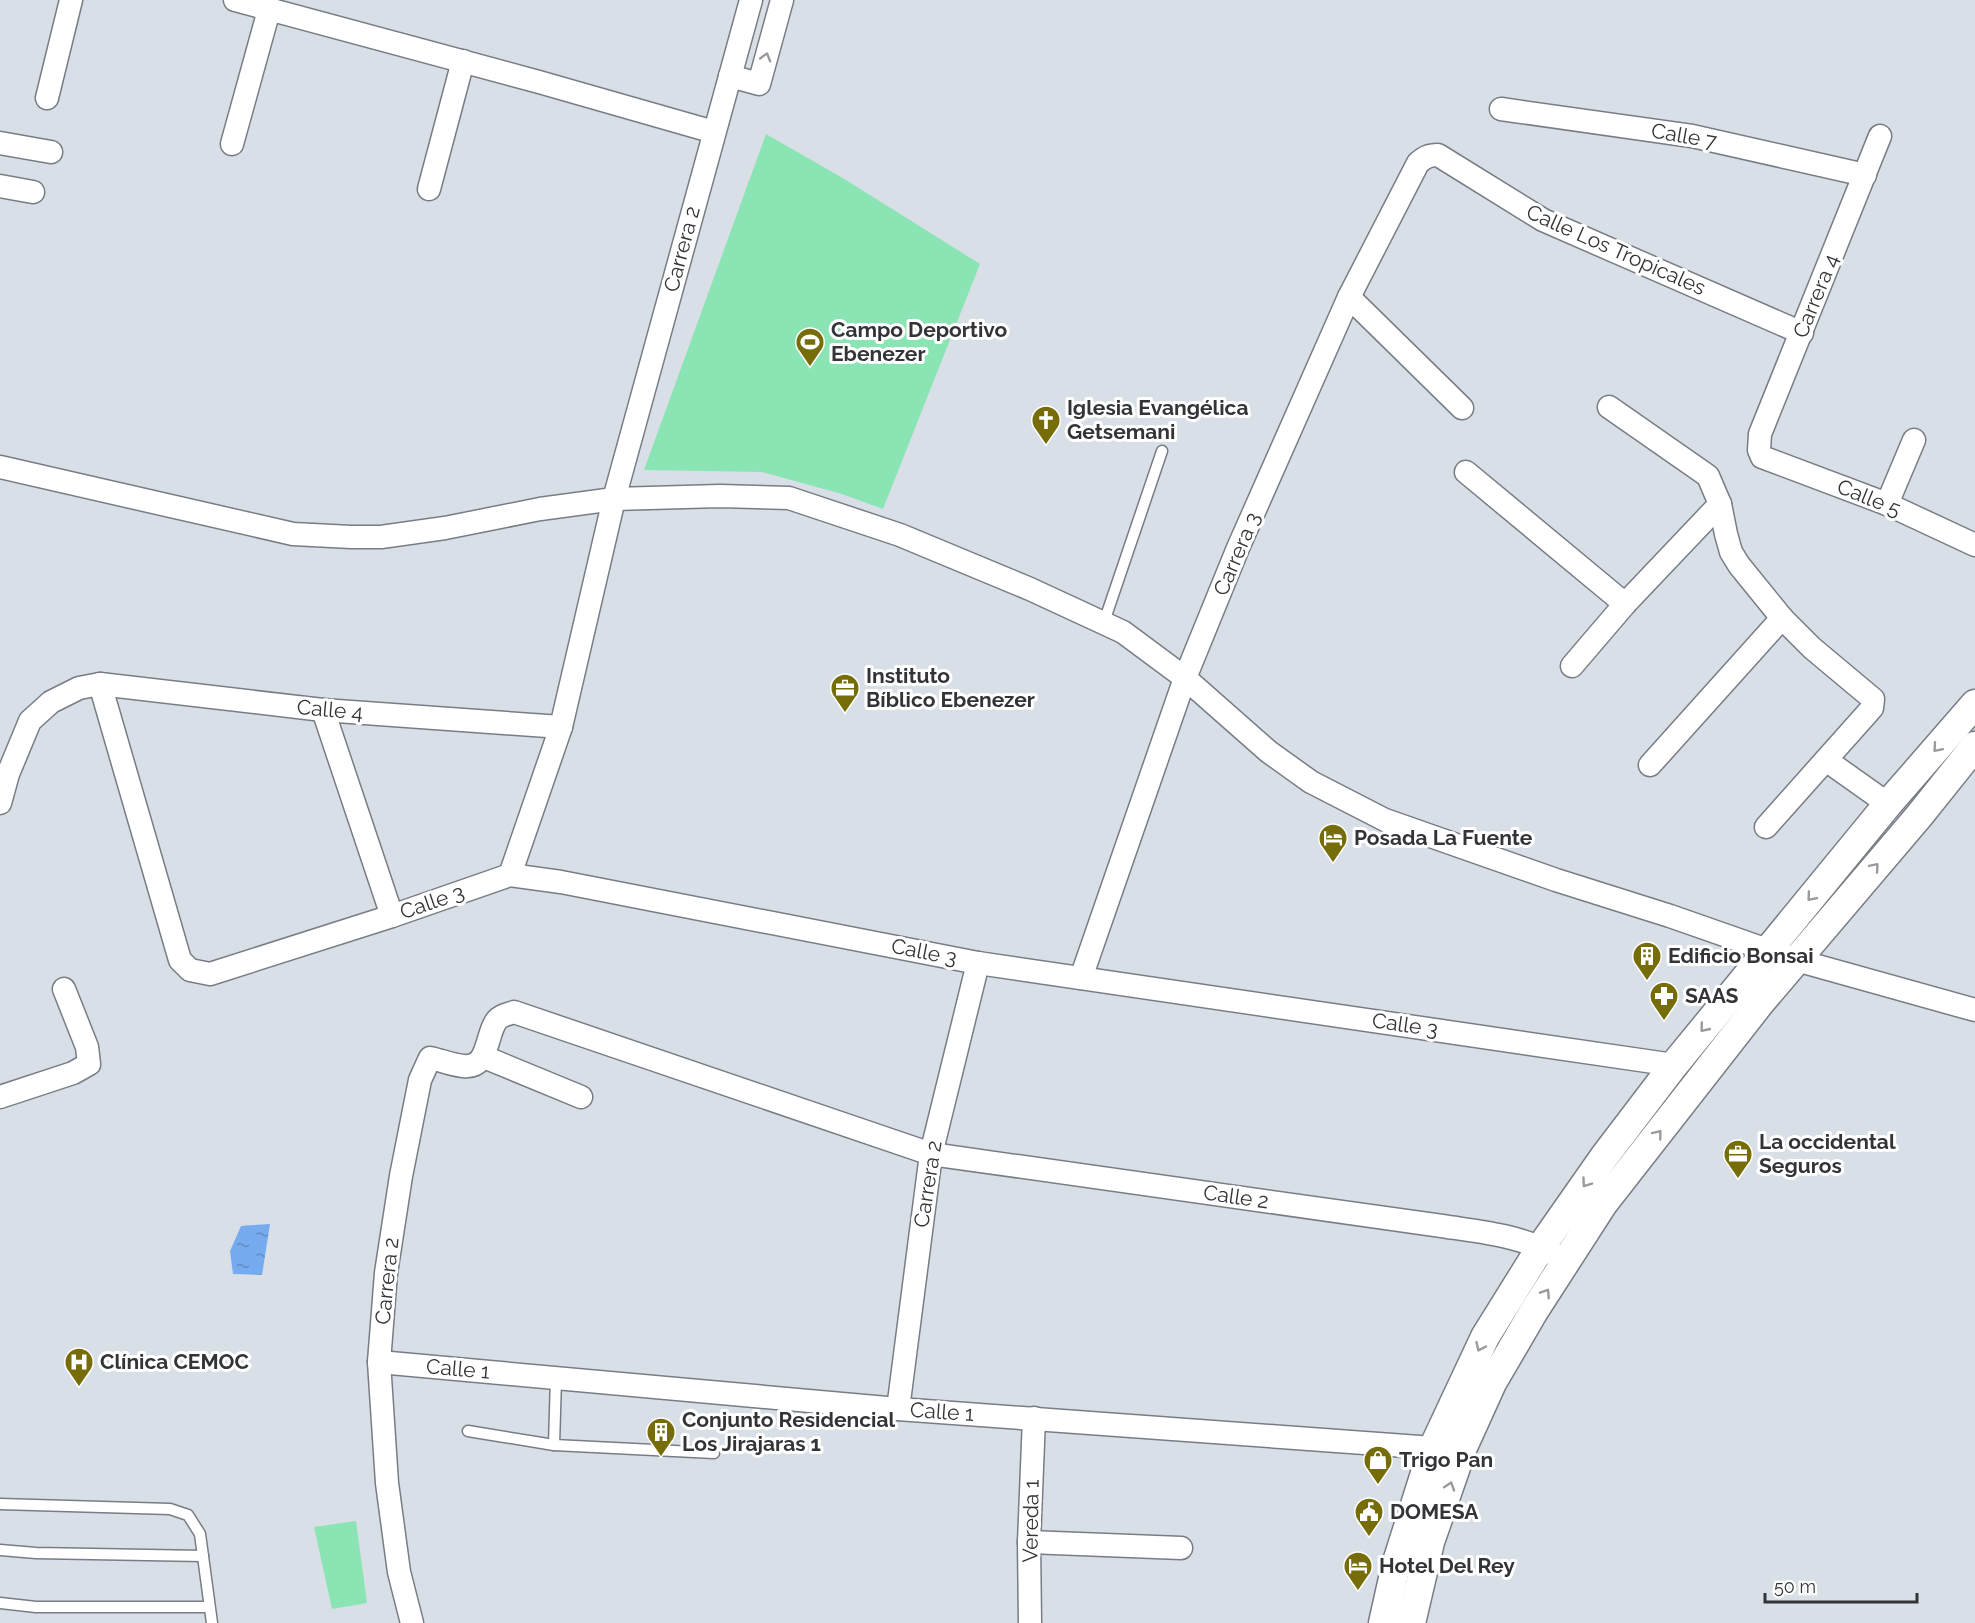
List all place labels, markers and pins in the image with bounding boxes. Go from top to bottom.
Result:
place label: Campo Deportivo Ebenezer [831,317,1007,366]
sports icon: Campo Deportivo Ebenezer [794,326,826,368]
place label: Iglesia Evangélica Getsemani [1067,395,1248,444]
church icon: Iglesia Evangélica Getsemani [1030,404,1062,446]
place label: Instituto Bíblico Ebenezer [866,663,1035,712]
office icon: Instituto Bíblico Ebenezer [829,672,861,714]
hotel icon: Posada La Fuente [1317,822,1349,864]
place label: Posada La Fuente [1354,825,1533,850]
building icon: Edificio Bonsai [1631,940,1663,982]
place label: Edificio Bonsai [1668,943,1814,968]
pharmacy icon: SAAS [1648,980,1680,1022]
place label: SAAS [1685,983,1739,1008]
place label: La occidental Seguros [1759,1129,1896,1178]
office icon: La occidental Seguros [1722,1138,1754,1180]
hospital icon: Clínica CEMOC [63,1346,95,1388]
place label: Clínica CEMOC [100,1349,249,1374]
place label: Conjunto Residencial Los Jirajaras 1 [682,1407,896,1456]
building icon: Conjunto Residencial Los Jirajaras 1 [645,1416,677,1458]
shop icon: Trigo Pan [1362,1444,1394,1486]
place label: Trigo Pan [1399,1447,1493,1472]
public building icon: DOMESA [1353,1496,1385,1538]
place label: DOMESA [1390,1499,1479,1524]
hotel icon: Hotel Del Rey [1342,1550,1374,1592]
place label: Hotel Del Rey [1379,1553,1515,1578]

